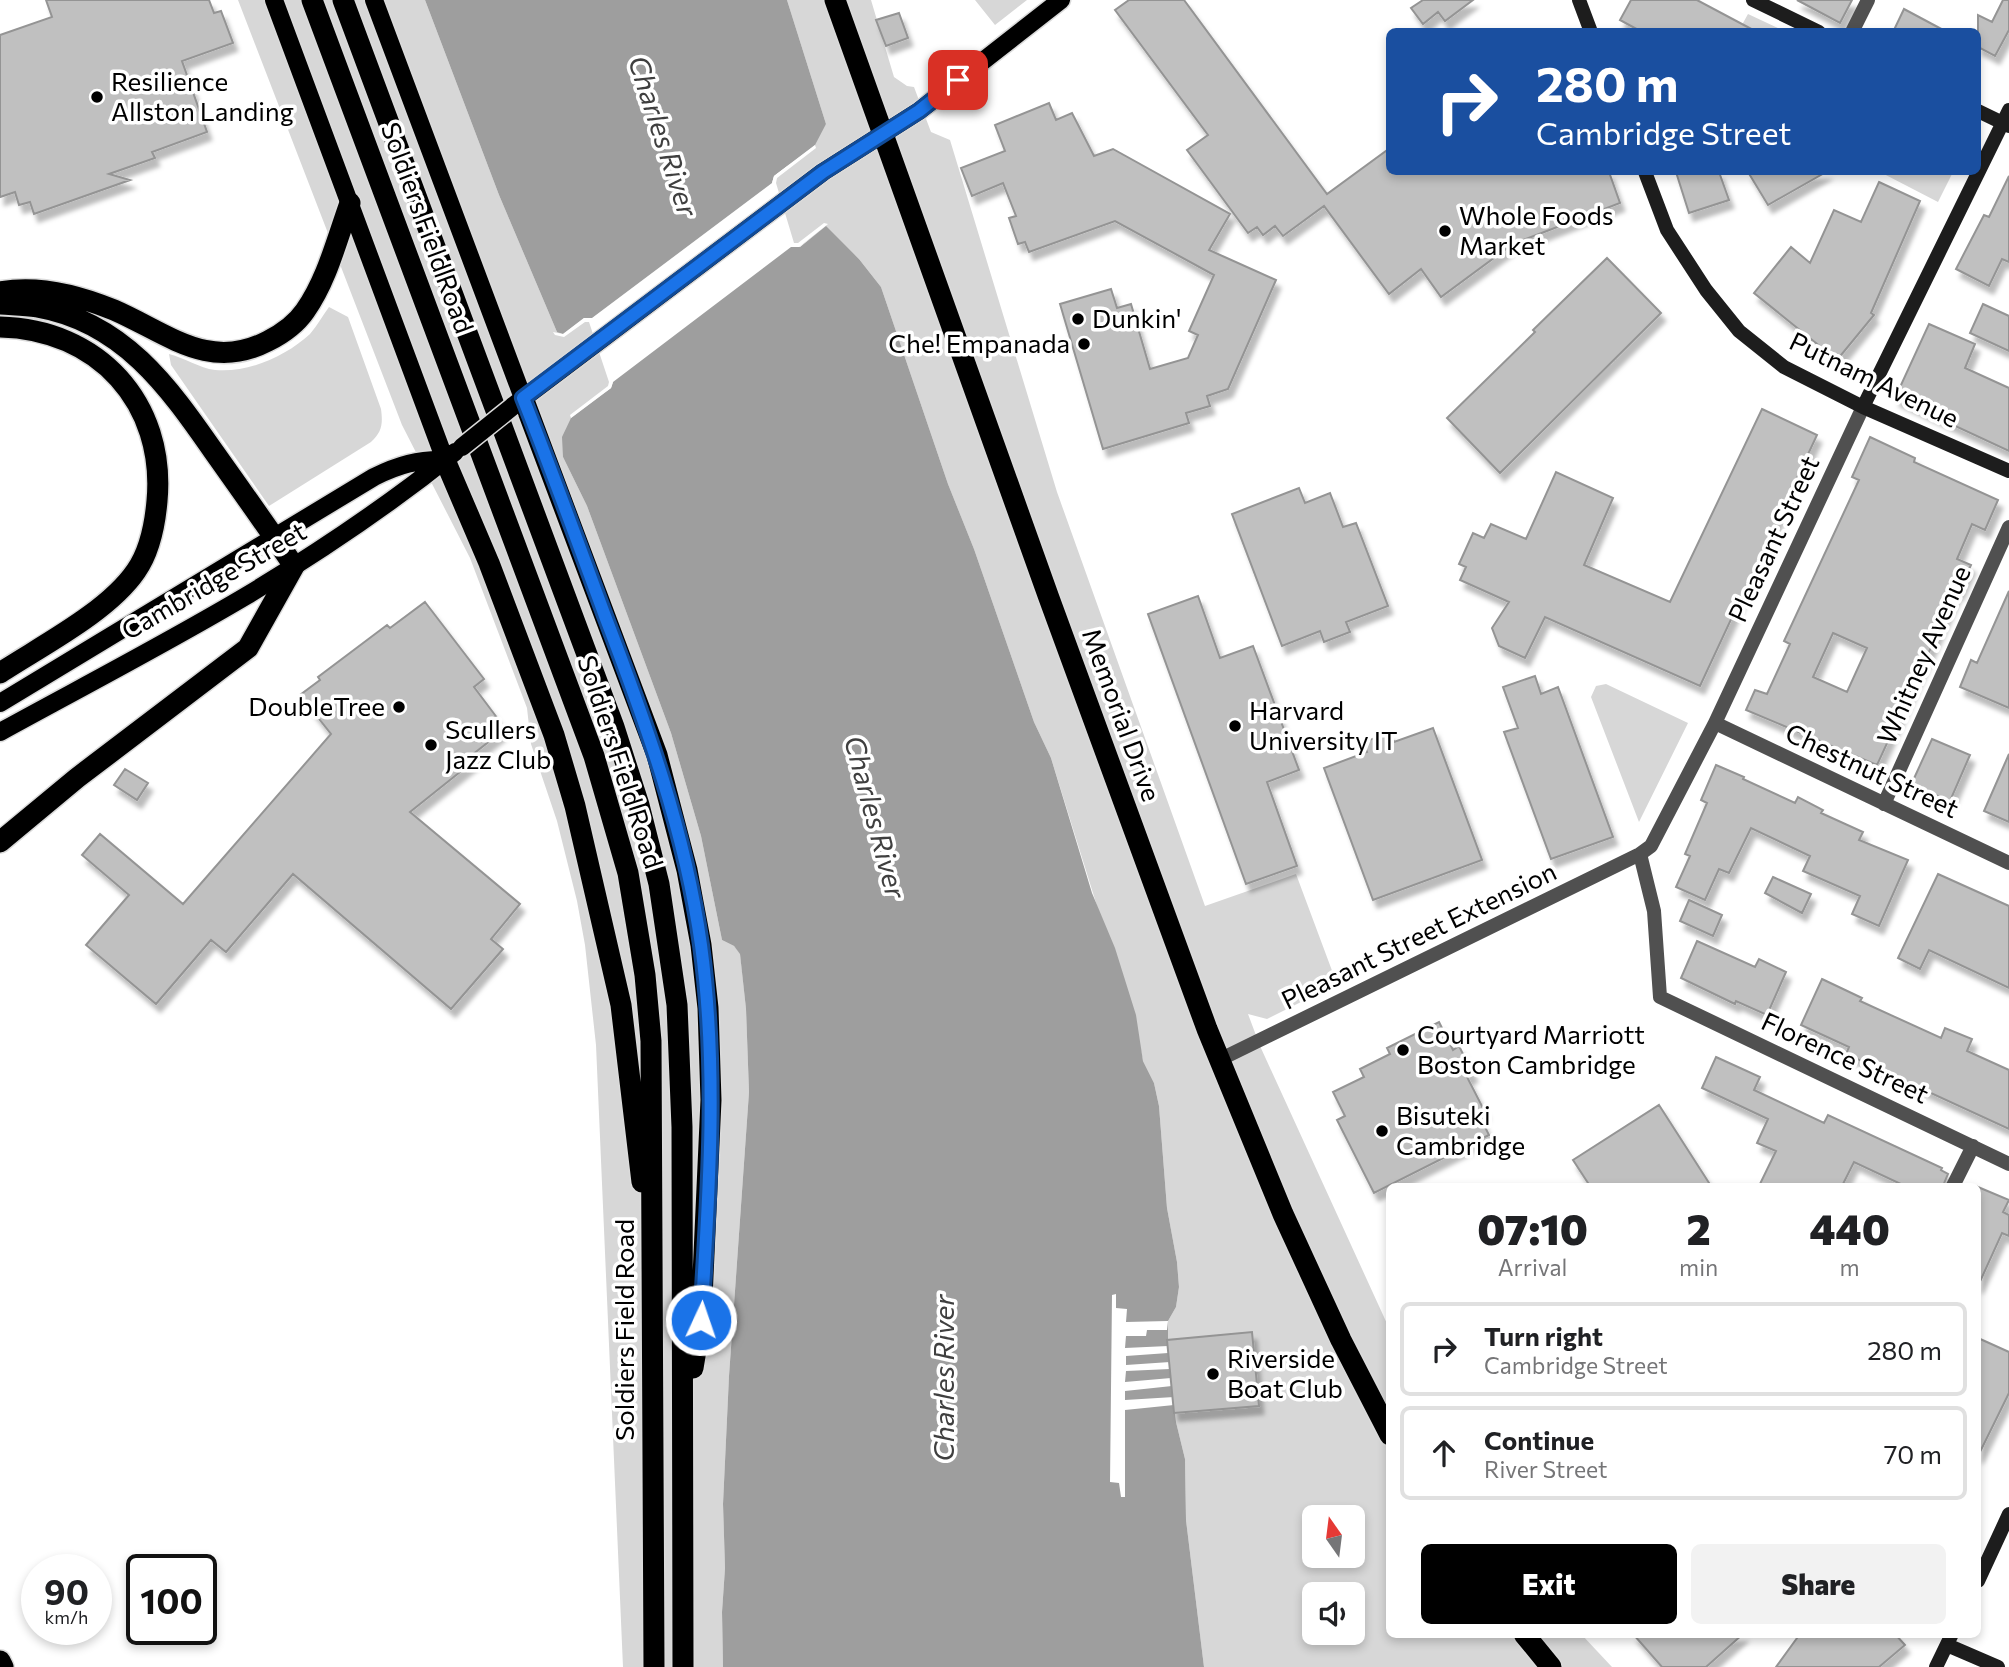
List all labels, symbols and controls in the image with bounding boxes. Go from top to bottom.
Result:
pin [928,50,988,110]
water label: Charles River [622,51,706,221]
text: 280 m [1536,52,1679,112]
icon: right [1421,56,1512,147]
icon: arrive [939,61,977,99]
place label: Resilience Allston Landing [111,65,294,126]
marker: Resilience Allston Landing [89,89,105,105]
text: Cambridge Street [1536,112,1791,152]
street label: Soldiers Field Road [376,118,481,337]
place label: Whole Foods Market [1459,199,1614,260]
marker: Whole Foods Market [1437,223,1453,239]
place label: Dunkin' [1092,302,1182,333]
marker: Dunkin' [1070,311,1086,327]
street label: Putnam Avenue [1785,324,1964,433]
place label: Che! Empanada [888,327,1070,358]
marker: Che! Empanada [1076,336,1092,352]
street label: Pleasant Street [1721,450,1825,626]
street label: Cambridge Street [116,514,311,645]
street label: Whitney Avenue [1869,560,1976,748]
street label: Memorial Drive [1077,624,1168,805]
street label: Soldiers Field Road [572,651,670,872]
place label: DoubleTree [248,690,385,721]
place label: Harvard University IT [1249,694,1398,755]
marker: DoubleTree [391,699,407,715]
place label: Scullers Jazz Club [445,713,551,774]
street label: Chestnut Street [1781,716,1964,823]
marker: Harvard University IT [1227,718,1243,734]
water label: Charles River [838,732,914,903]
marker: Scullers Jazz Club [423,737,439,753]
street label: Pleasant Street Extension [1276,855,1561,1015]
street label: Florence Street [1757,1004,1934,1109]
place label: Courtyard Marriott Boston Cambridge [1417,1018,1645,1079]
marker: Courtyard Marriott Boston Cambridge [1395,1042,1411,1058]
place label: Bisuteki Cambridge [1396,1099,1525,1160]
marker: Bisuteki Cambridge [1374,1123,1390,1139]
text: 07:10 [1477,1202,1588,1254]
text: 2 [1687,1202,1711,1254]
text: 440 [1809,1202,1890,1254]
street label: Soldiers Field Road [608,1219,639,1441]
text: Arrival [1498,1253,1567,1281]
text: min [1679,1253,1718,1281]
text: m [1840,1253,1860,1281]
position arrow [664,1283,738,1357]
water label: Charles River [926,1294,960,1462]
text: Turn right [1484,1320,1603,1351]
icon: right [1425,1330,1463,1368]
text: 280 m [1867,1334,1942,1365]
place label: Riverside Boat Club [1227,1342,1343,1403]
text: Cambridge Street [1484,1351,1668,1379]
marker: Riverside Boat Club [1205,1366,1221,1382]
text: Continue [1484,1424,1594,1455]
icon: ahead [1425,1434,1463,1472]
text: 70 m [1884,1438,1942,1469]
text: River Street [1484,1455,1607,1483]
north arrow [1302,1505,1365,1568]
map controls [1302,1505,1365,1645]
button: Exit [1421,1544,1677,1624]
button: Share [1691,1544,1946,1624]
speed limit sign: 100 [126,1554,217,1645]
text: 90 [44,1569,89,1612]
button: sound [1302,1582,1365,1645]
text: km/h [45,1606,88,1628]

